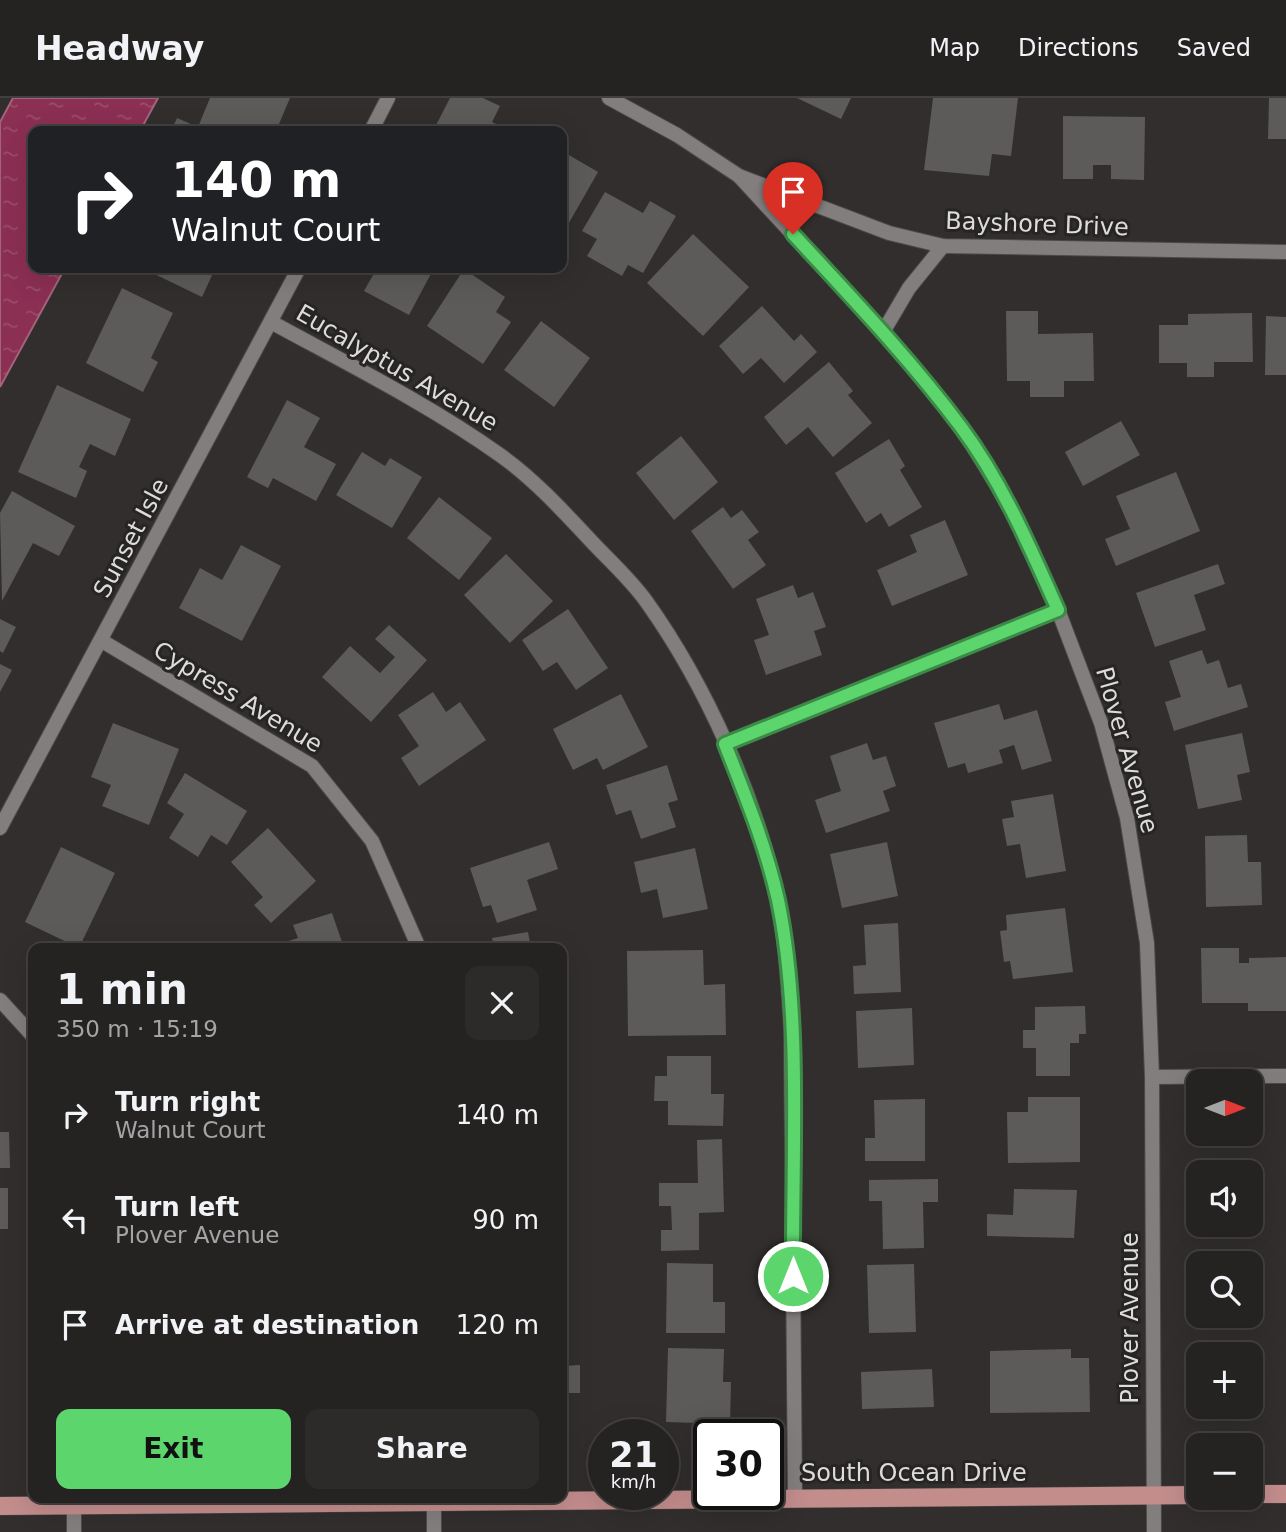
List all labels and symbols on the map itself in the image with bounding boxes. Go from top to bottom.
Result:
pin [763,162,823,234]
street label: Bayshore Drive [945,207,1129,241]
street label: Eucalyptus Avenue [291,299,503,437]
street label: Sunset Isle [88,474,174,602]
street label: Cypress Avenue [148,636,328,758]
street label: Plover Avenue [1090,664,1164,836]
north arrow [1186,1069,1264,1146]
street label: Plover Avenue [1116,1232,1144,1404]
position arrow [756,1239,830,1313]
speed limit sign: 30 [693,1419,784,1510]
street label: South Ocean Drive [801,1459,1027,1487]

